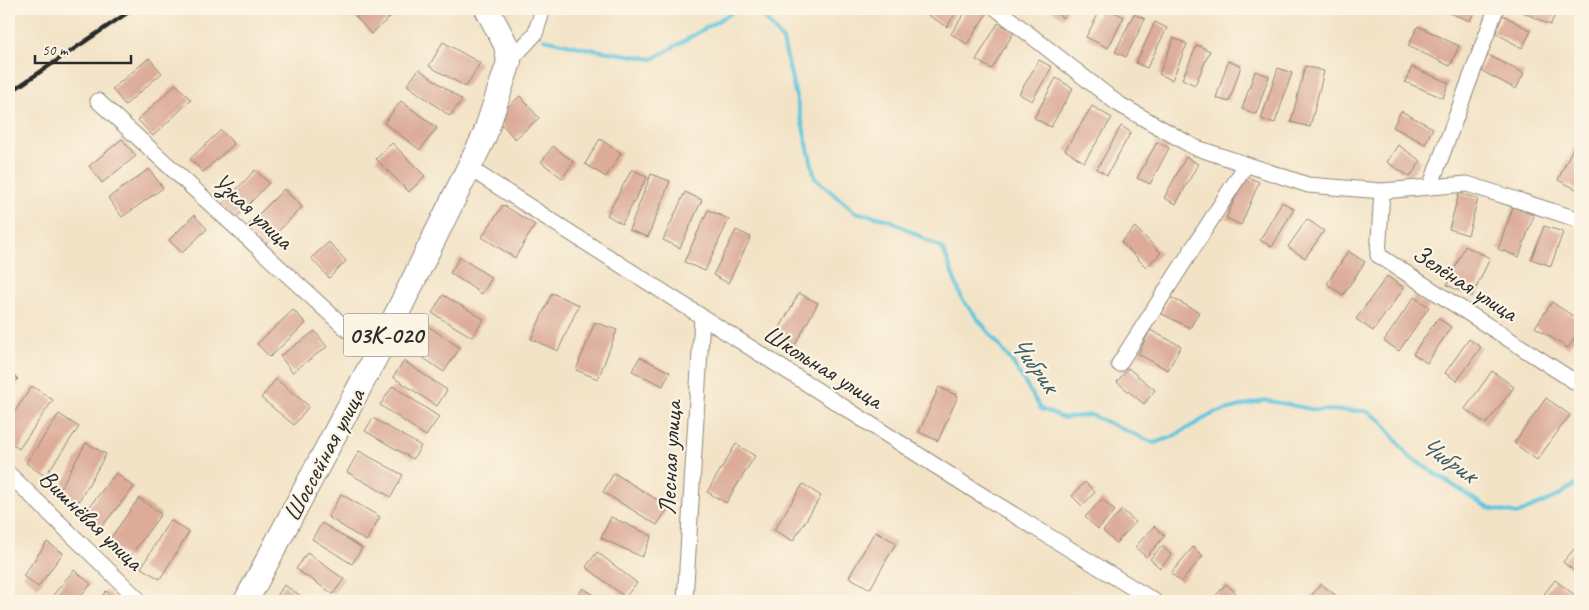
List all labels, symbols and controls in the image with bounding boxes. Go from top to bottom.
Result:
scale bar [35,32,131,64]
text: 50 m [42,41,69,60]
street label: Узкая улица [205,166,301,258]
street label: Зелёная улица [1406,237,1525,330]
road number: 03К-020 [344,314,428,356]
street label: Школьная улица [757,318,891,418]
water label: Чибрик [1003,329,1069,402]
street label: Шоссейная улица [276,382,373,527]
street label: Лесная улица [651,397,689,516]
water label: Чибрик [1414,428,1488,493]
street label: Вишнёвая улица [32,462,151,579]

